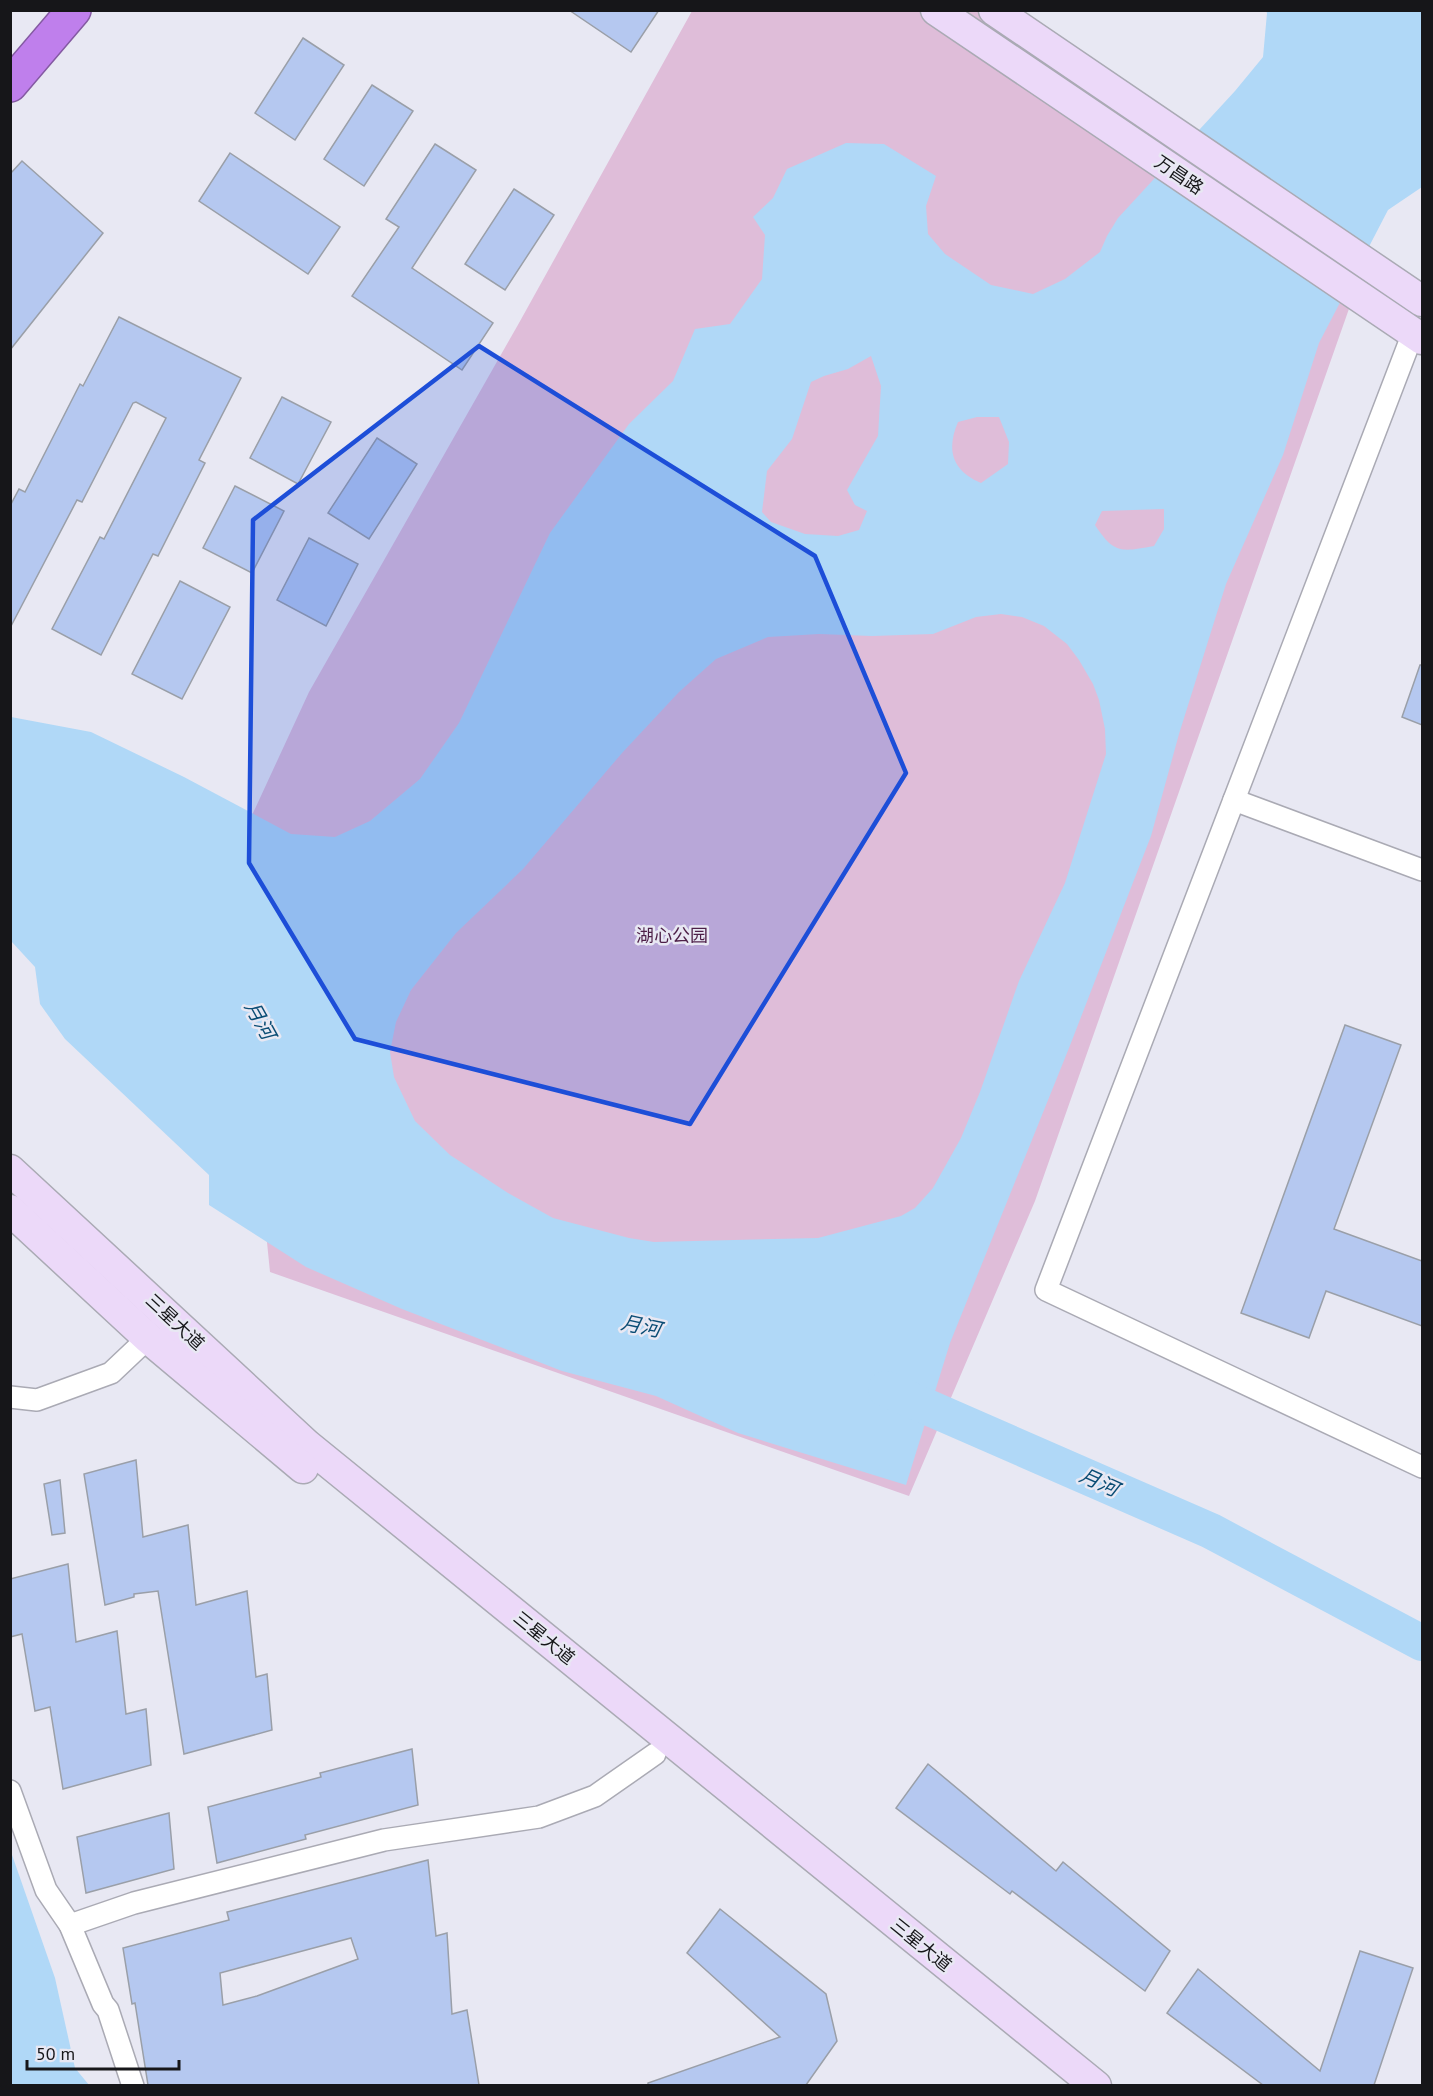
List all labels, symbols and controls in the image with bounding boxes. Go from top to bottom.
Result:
street label: 万昌路 [1150,150,1208,199]
park label: 湖心公园 [636,924,708,947]
water label: 月河 [239,996,283,1047]
street label: 三星大道 [141,1289,210,1355]
water label: 月河 [619,1309,667,1344]
water label: 月河 [1075,1462,1126,1504]
street label: 三星大道 [509,1606,580,1669]
street label: 三星大道 [886,1913,957,1976]
scale bar [27,2033,178,2071]
text: 50 m [36,2042,75,2065]

